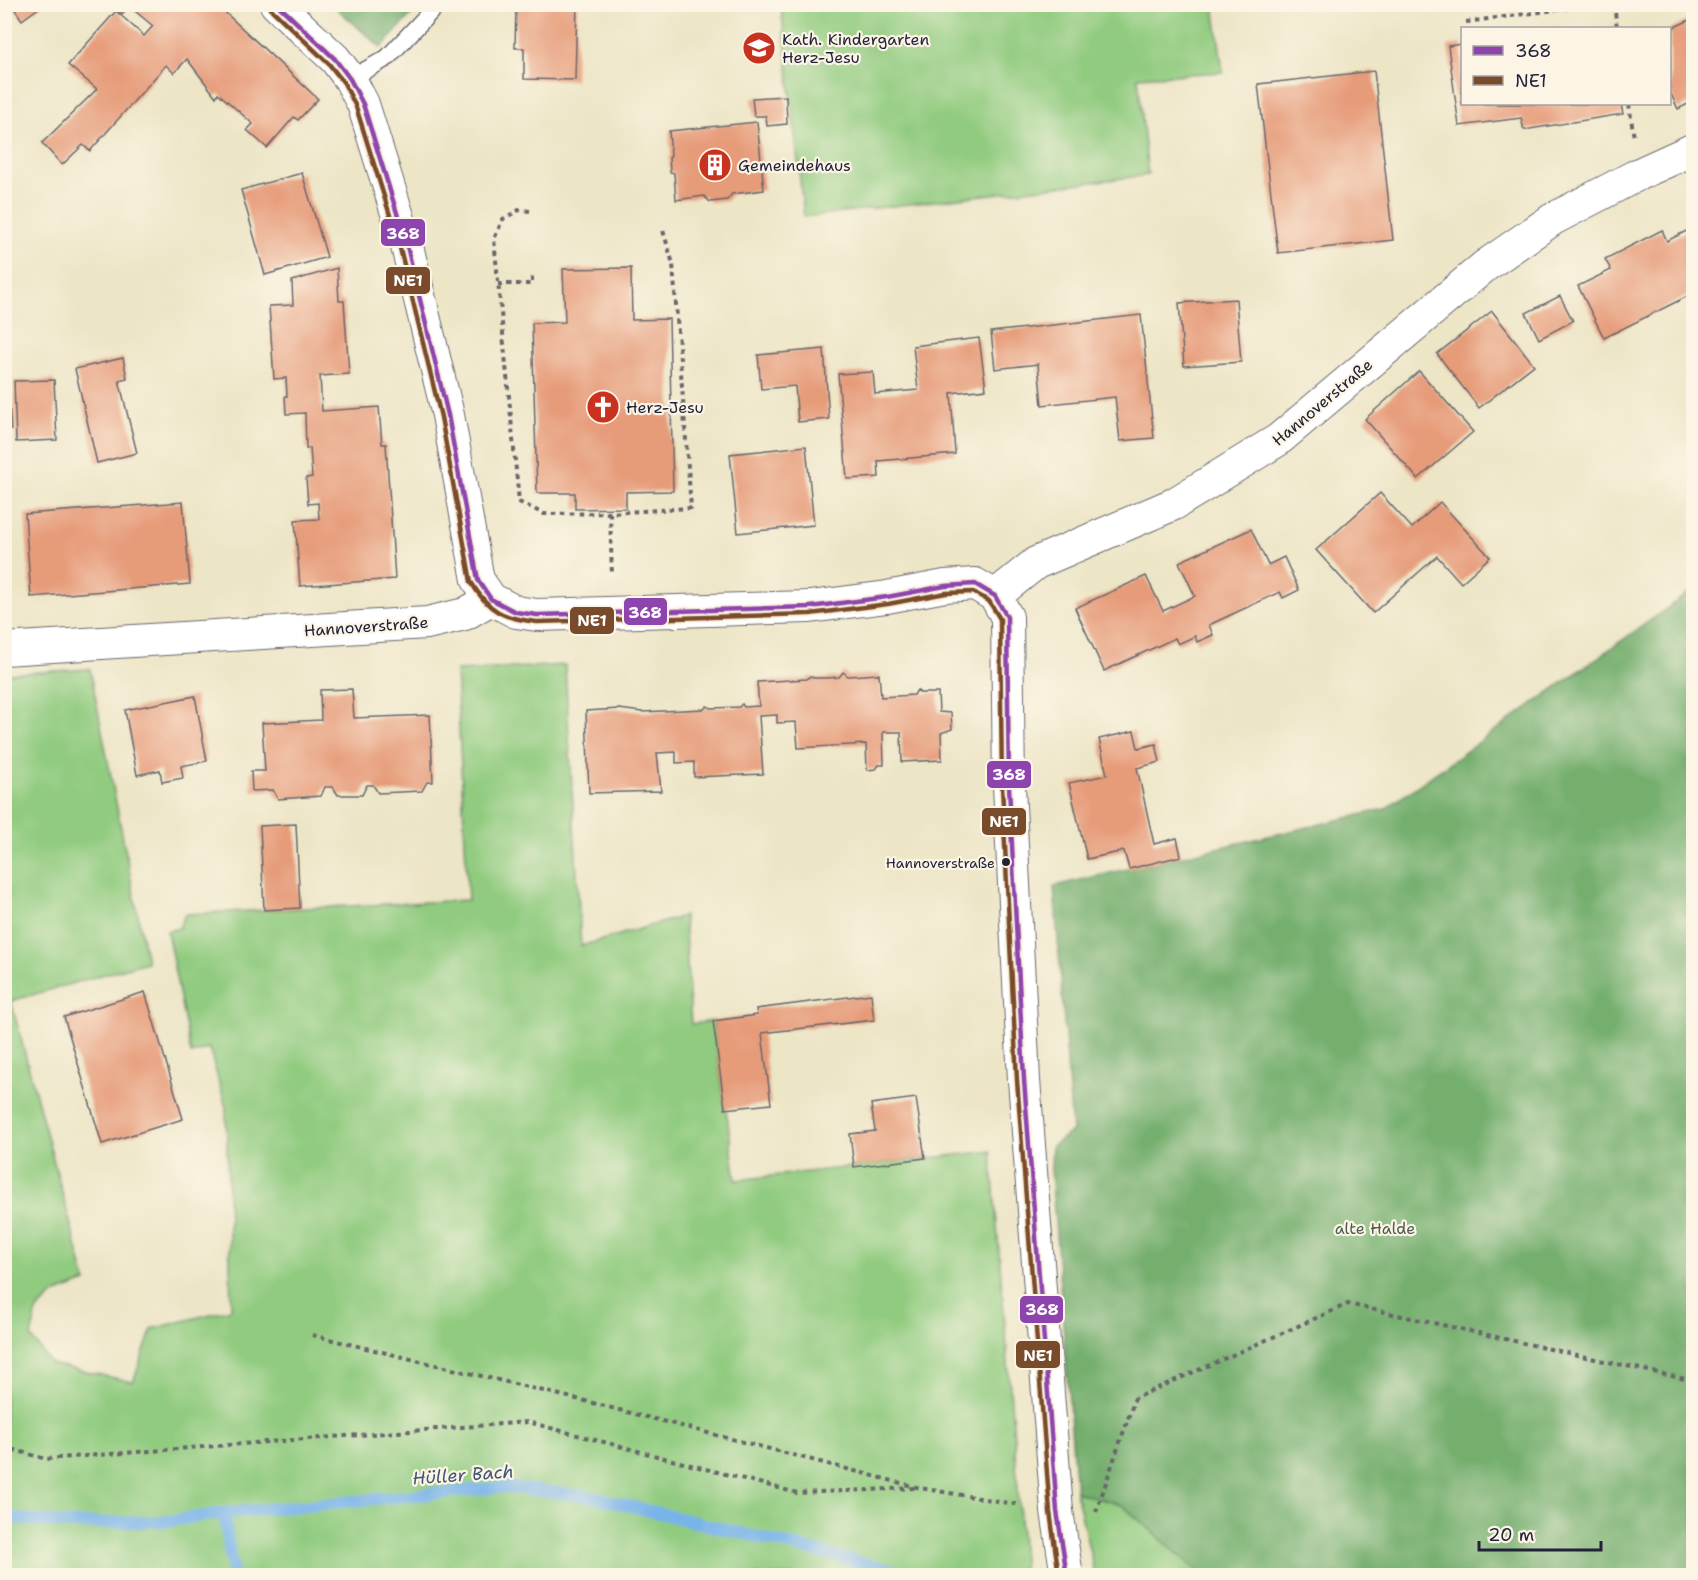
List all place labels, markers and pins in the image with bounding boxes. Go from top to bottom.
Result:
place label: Kath. Kindergarten Herz-Jesu [782,29,929,68]
school or university icon: Kath. Kindergarten Herz-Jesu [741,30,777,66]
building icon: Gemeindehaus [697,147,733,183]
place label: Gemeindehaus [738,155,851,176]
church icon: Herz-Jesu [585,389,621,425]
place label: Herz-Jesu [626,397,704,418]
place label: Hannoverstraße [886,854,995,872]
marker: Hannoverstraße [1000,856,1012,868]

